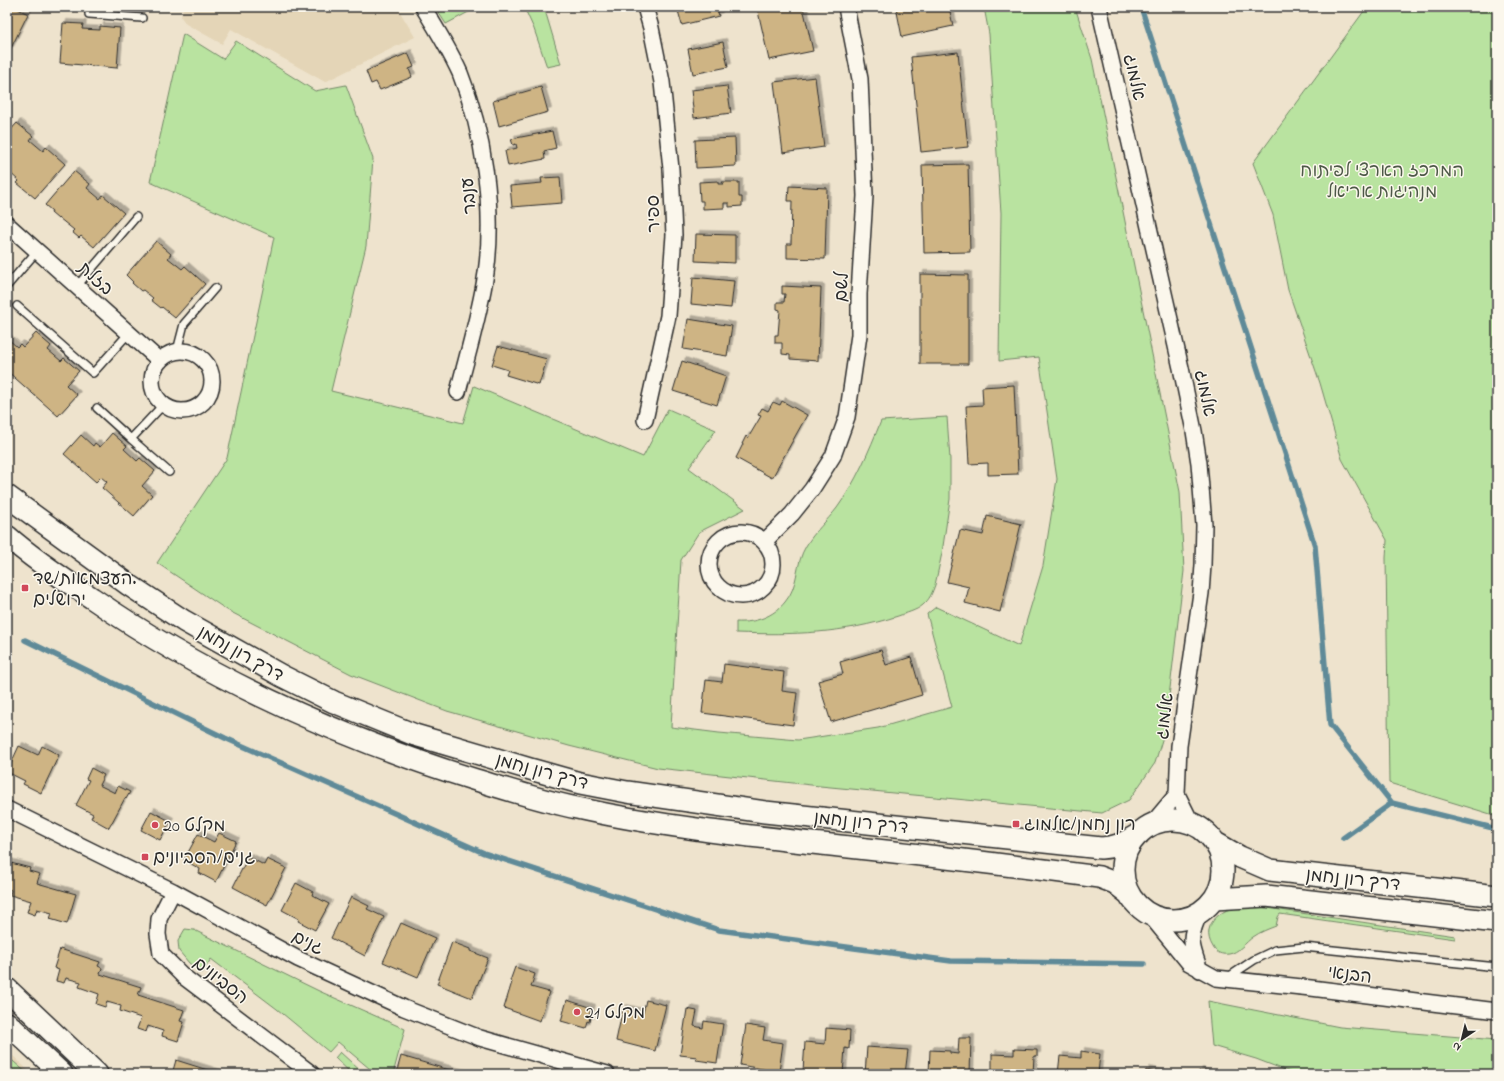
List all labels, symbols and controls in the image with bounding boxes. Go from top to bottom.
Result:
street label: אלמוג [1115,52,1151,103]
park label: המרכז הארצי לפיתוח מנהיגות אריאל [1300,159,1464,206]
street label: ענבר [455,176,485,215]
street label: ספיר [642,195,668,233]
street label: בזלת [70,256,118,302]
street label: לשם [829,271,857,303]
street label: אלמוג [1186,368,1222,419]
place label: העצמאות/שד. ירושלים [33,567,137,614]
marker: העצמאות/שד. ירושלים [20,583,30,593]
street label: דרך רון נחמן [192,620,288,689]
street label: אלמוג [1150,691,1182,741]
street label: דרך רון נחמן [492,748,591,798]
street label: דרך רון נחמן [812,806,909,842]
place label: רון נחמן/אלמוג [1024,813,1136,839]
place label: מקלט 20 [163,814,225,840]
marker: רון נחמן/אלמוג [1011,819,1021,829]
marker: מקלט 20 [150,820,160,830]
place label: גנים/הסביונים [153,846,255,872]
marker: גנים/הסביונים [140,852,150,862]
street label: דרך רון נחמן [1304,863,1401,899]
street label: גנים [287,925,328,963]
street label: הסביונים [187,952,253,1012]
street label: הבנאי [1326,960,1373,992]
place label: מקלט 21 [585,1001,645,1027]
marker: מקלט 21 [572,1007,582,1017]
north arrow [1442,1019,1482,1059]
text: N [1449,1038,1464,1055]

